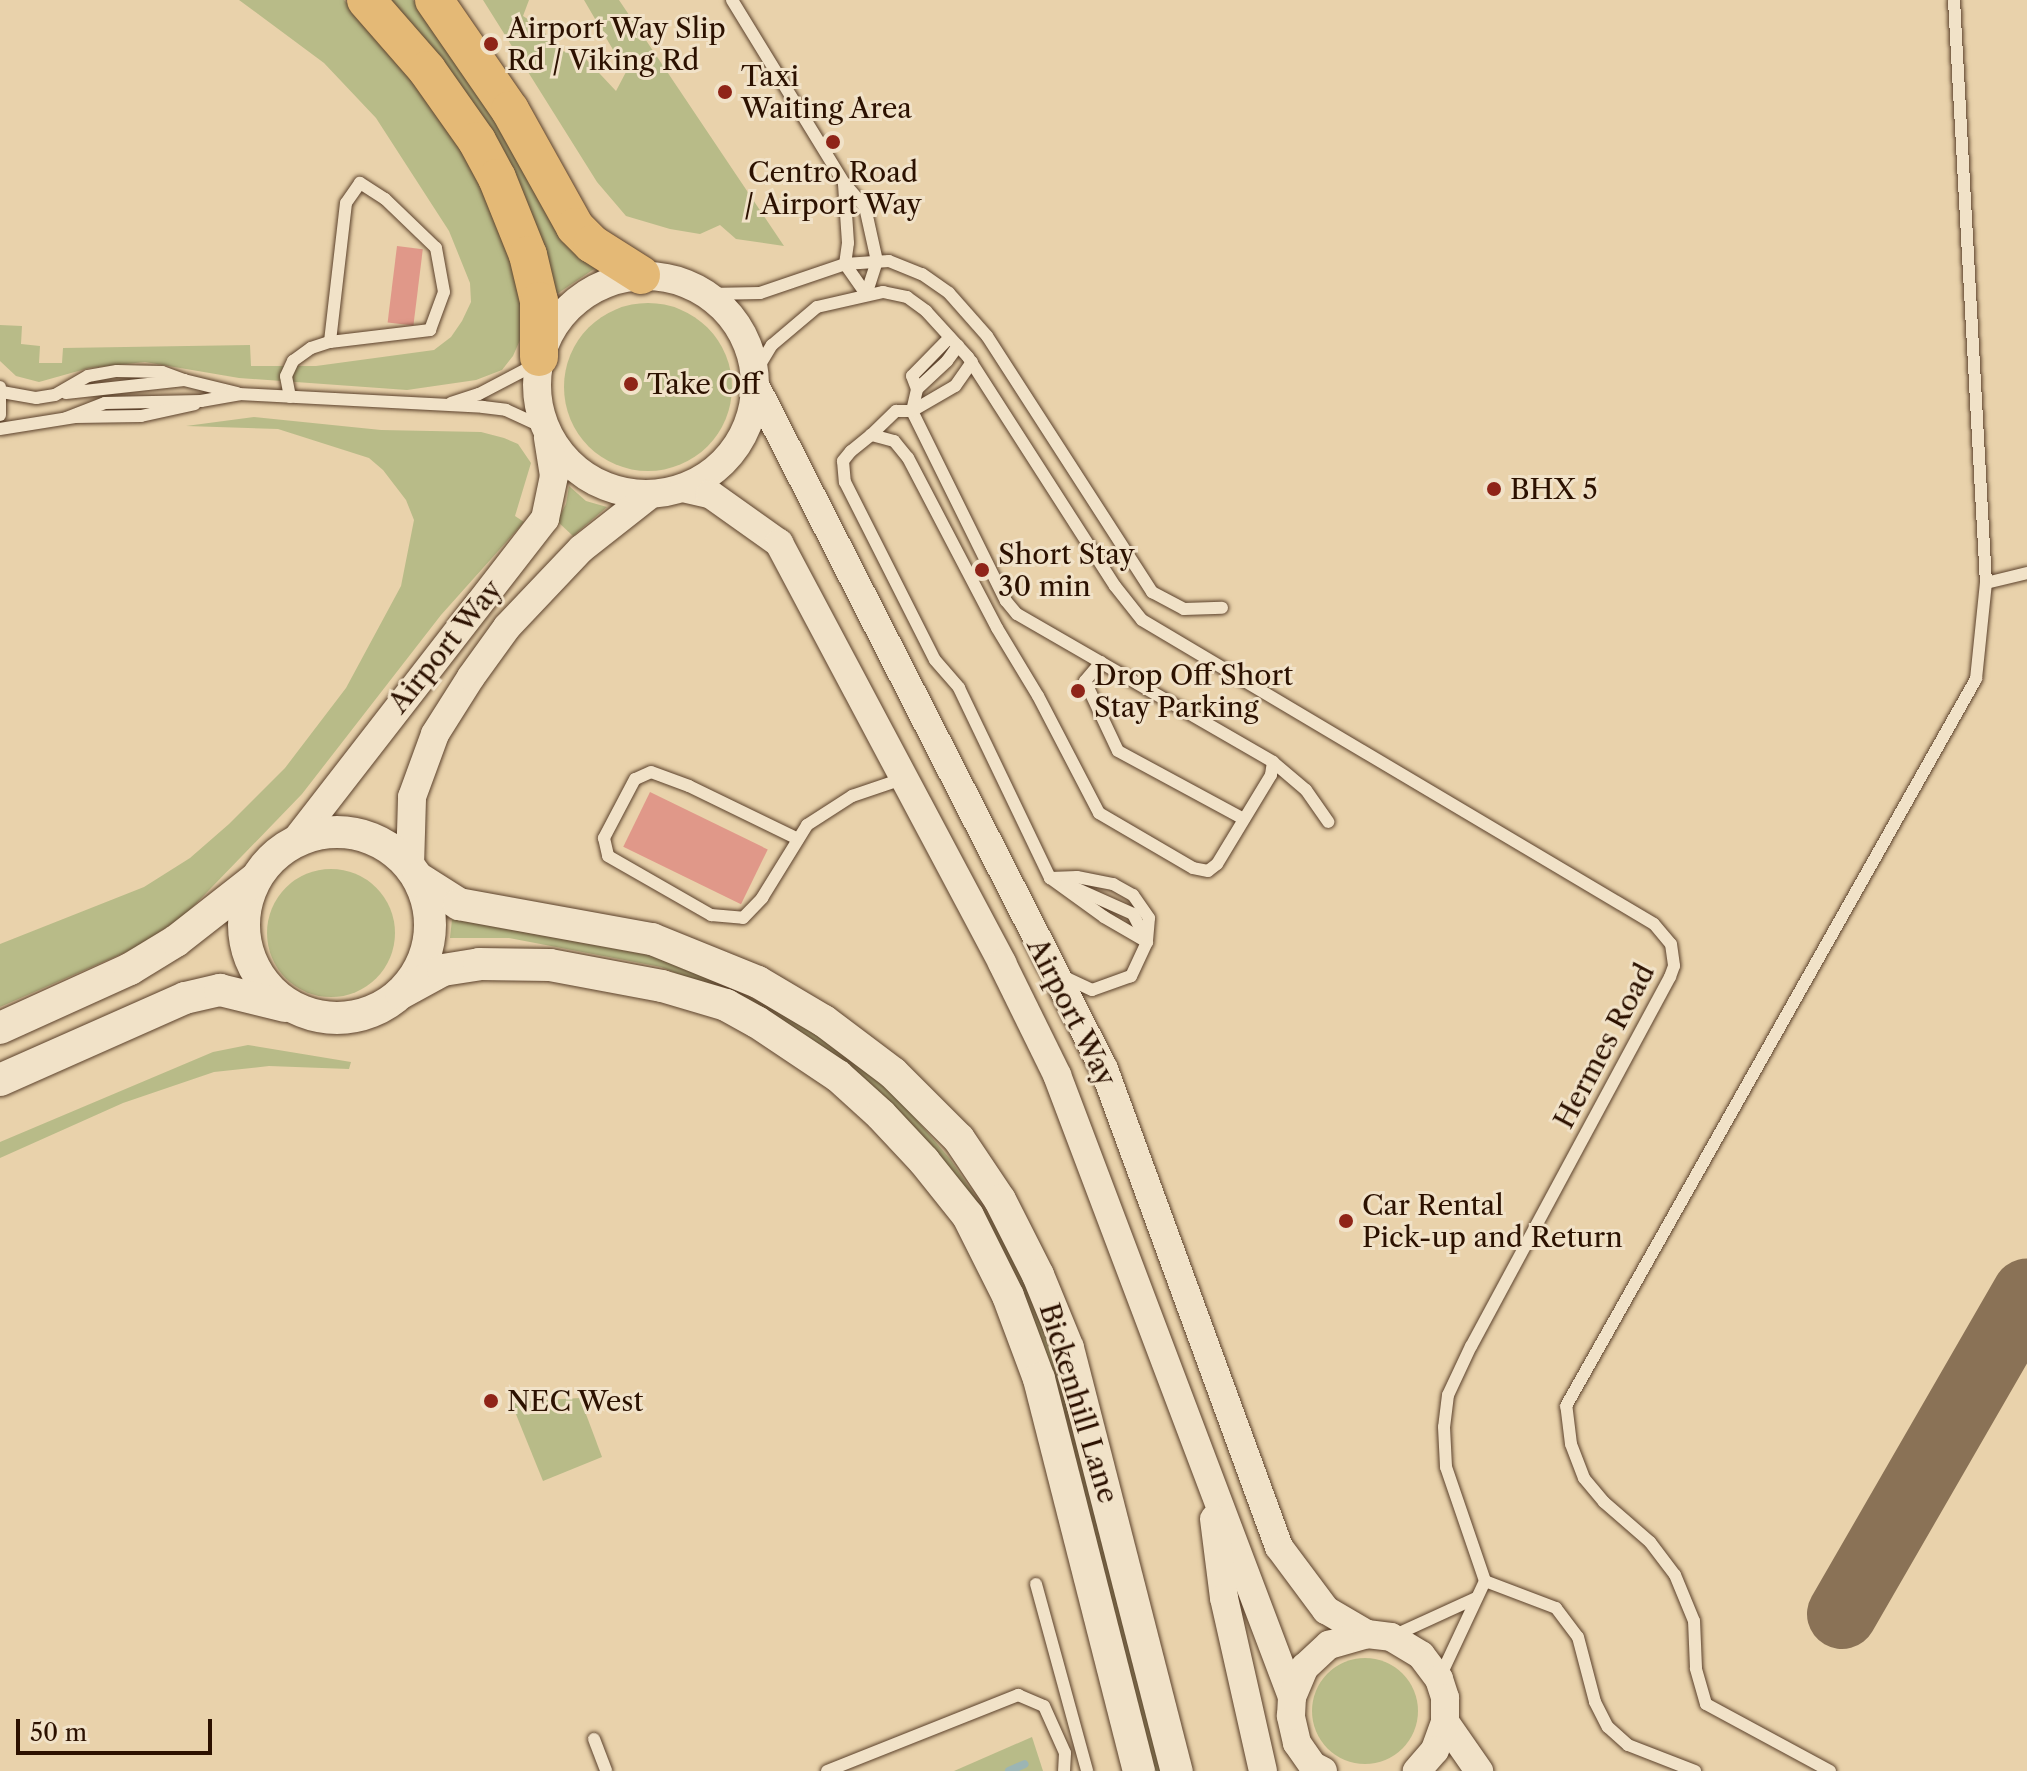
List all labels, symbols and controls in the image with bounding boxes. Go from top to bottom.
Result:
place label: Airport Way Slip Rd / Viking Rd [507,11,728,77]
marker: Airport Way Slip Rd / Viking Rd [482,35,500,53]
place label: Taxi Waiting Area [741,59,913,125]
marker: Taxi Waiting Area [716,83,734,101]
marker: Centro Road / Airport Way [824,133,842,151]
place label: Centro Road / Airport Way [743,155,923,221]
place label: Take Off [647,367,761,401]
marker: Take Off [622,375,640,393]
place label: BHX 5 [1510,472,1598,506]
marker: BHX 5 [1485,480,1503,498]
place label: Short Stay 30 min [998,537,1135,603]
marker: Short Stay 30 min [973,561,991,579]
street label: Airport Way [381,572,509,720]
place label: Drop Off Short Stay Parking [1094,658,1293,724]
marker: Drop Off Short Stay Parking [1069,682,1087,700]
street label: Airport Way [1020,932,1124,1092]
street label: Hermes Road [1547,958,1661,1134]
place label: Car Rental Pick-up and Return [1362,1188,1623,1254]
marker: Car Rental Pick-up and Return [1337,1212,1355,1230]
street label: Bickenhill Lane [1033,1299,1125,1507]
place label: NEC West [507,1384,644,1418]
marker: NEC West [482,1392,500,1410]
scale bar [20,1703,216,1753]
text: 50 m [30,1718,87,1747]

